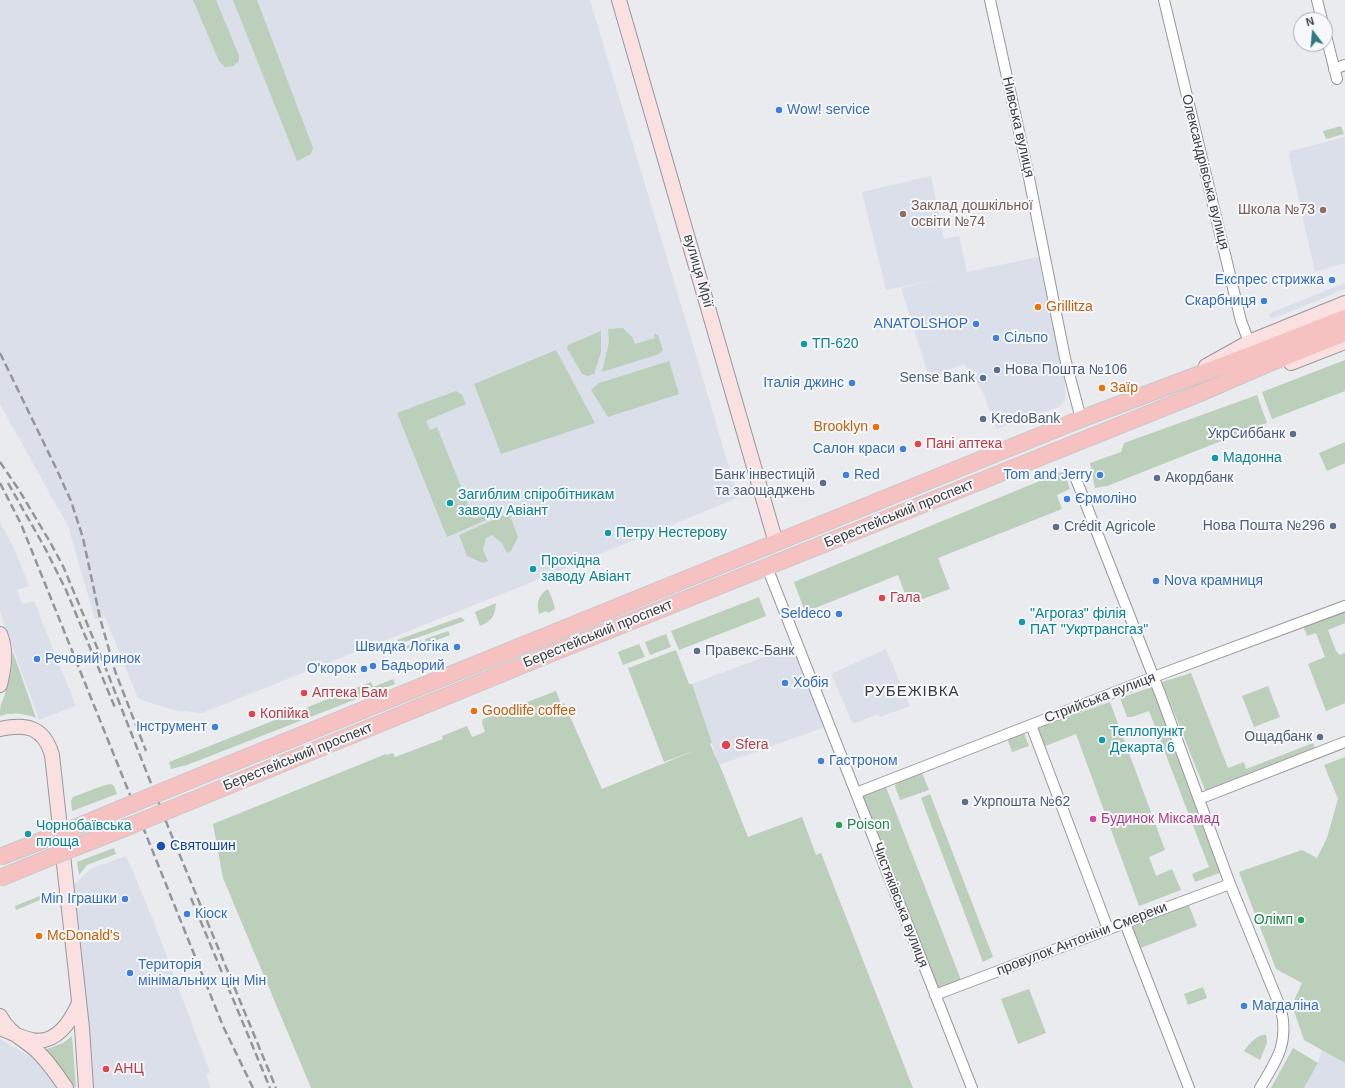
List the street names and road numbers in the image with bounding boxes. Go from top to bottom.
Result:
street label: Нивська вулиця [998,75,1038,179]
street label: Олександрівська вулиця [1178,93,1232,251]
street label: вулиця Мрії [679,232,717,310]
street label: Берестейський проспект [822,476,976,552]
street label: Берестейський проспект [521,596,675,672]
street label: Стрийська вулиця [1042,669,1158,727]
street label: Берестейський проспект [221,719,375,795]
street label: Чистяківська вулиця [868,840,932,970]
street label: провулок Антоніни Смереки [994,899,1170,979]

